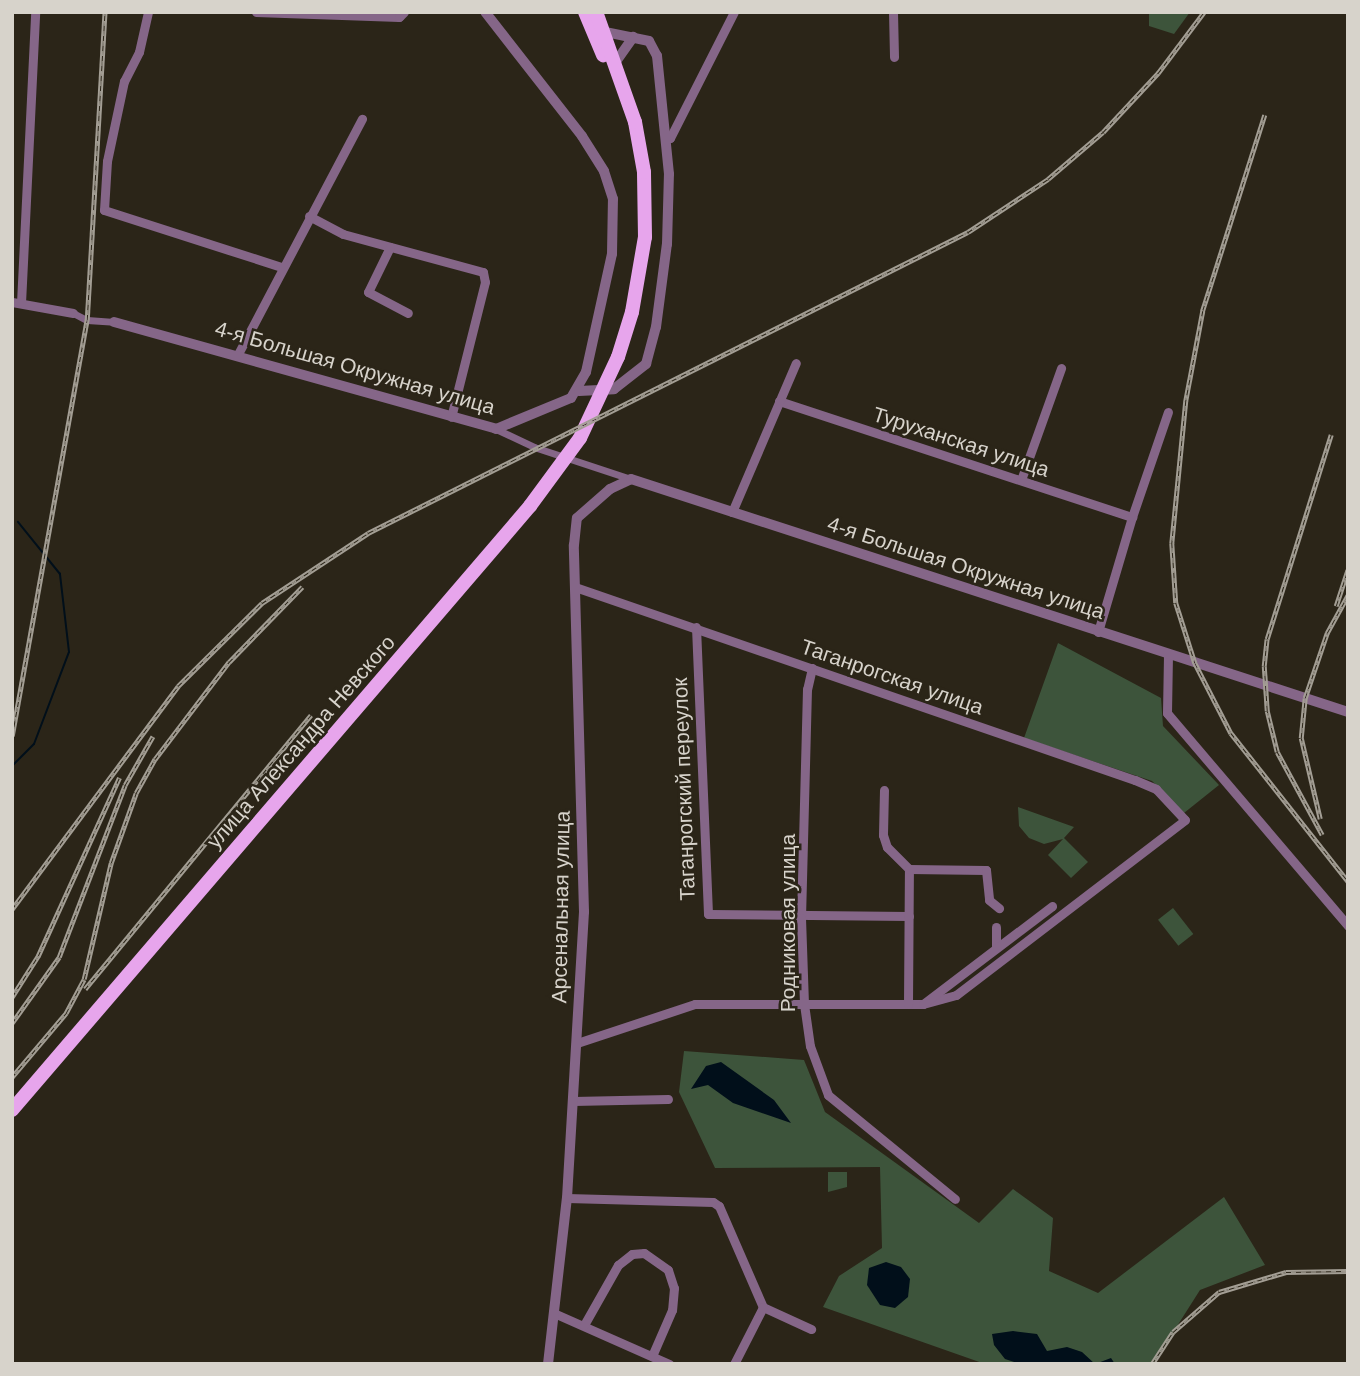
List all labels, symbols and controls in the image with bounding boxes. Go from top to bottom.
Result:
street label: 4-я Большая Окружная улица [212,316,498,420]
street label: Туруханская улица [870,402,1052,482]
street label: 4-я Большая Окружная улица [824,511,1108,625]
street label: улица Александра Невского [201,630,401,854]
street label: Таганрогская улица [797,634,987,720]
street label: Таганрогский переулок [668,677,700,901]
street label: Арсенальная улица [547,811,575,1003]
street label: Родниковая улица [775,834,801,1012]

